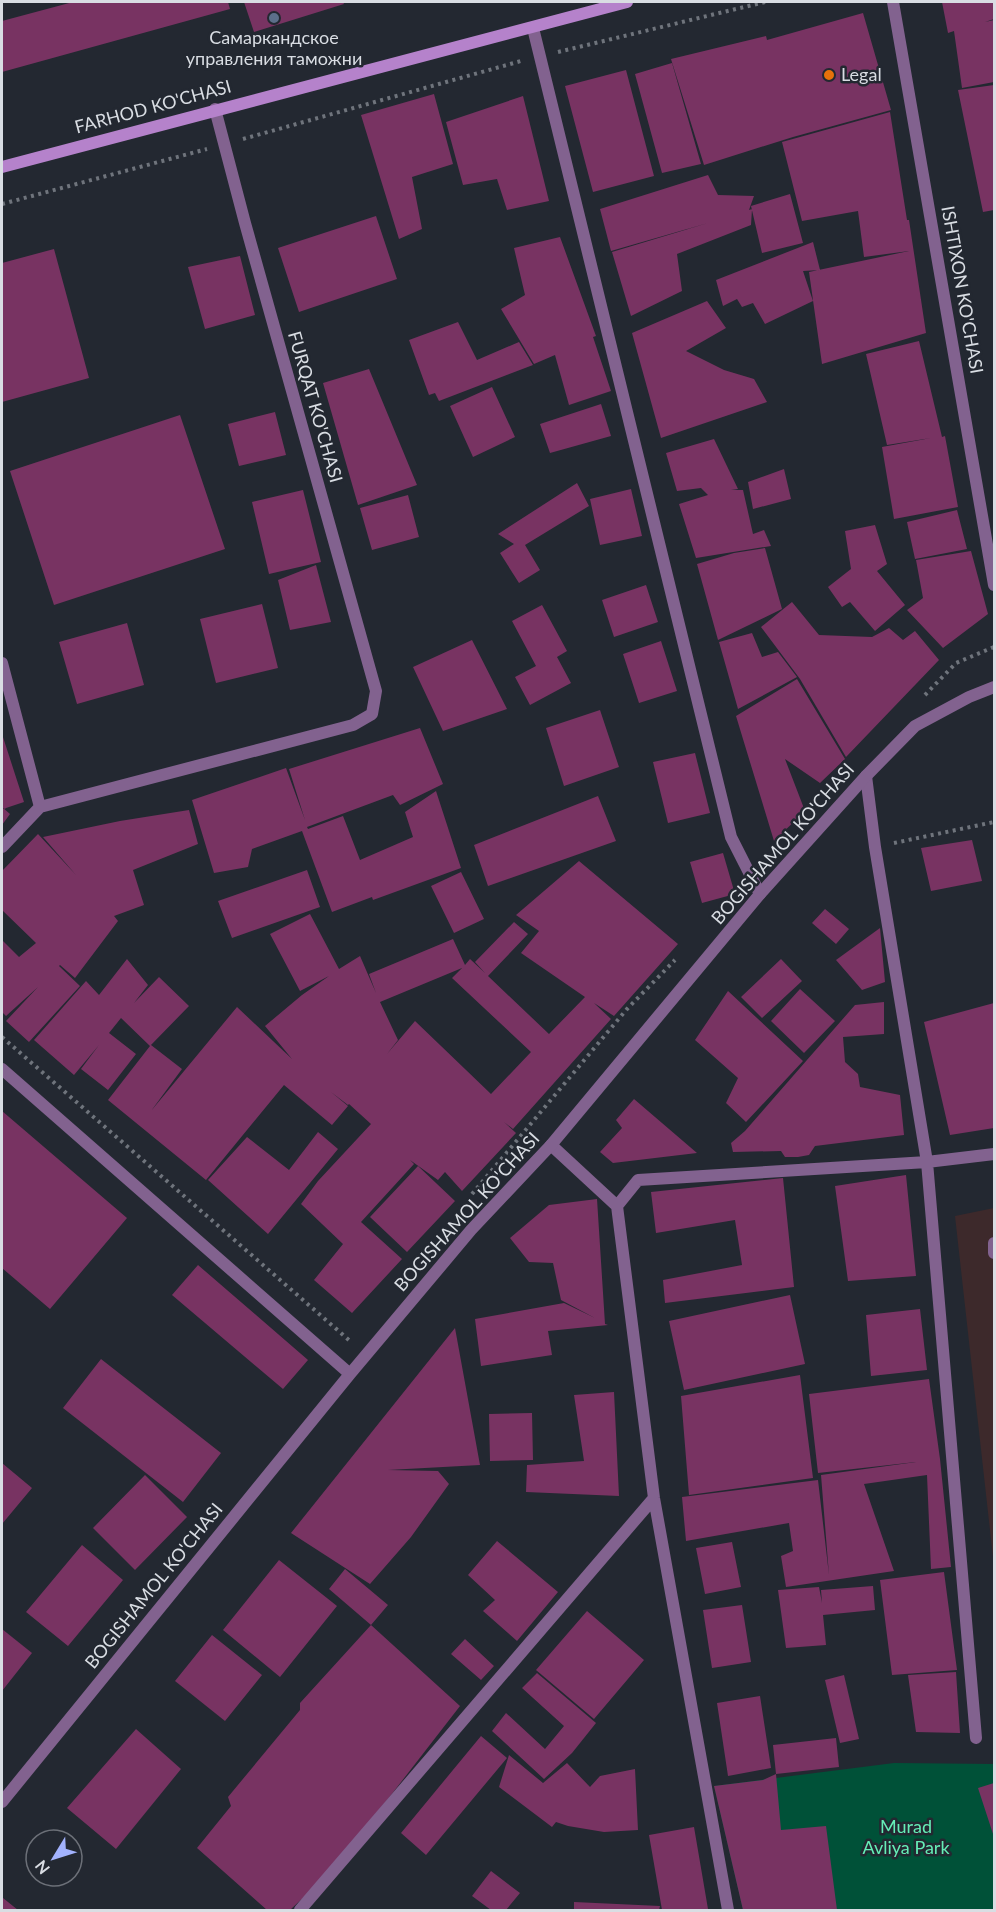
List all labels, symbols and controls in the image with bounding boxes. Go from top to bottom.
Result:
marker: Самаркандское управления таможни [267,11,281,25]
place label: Самаркандское управления таможни [186,26,362,69]
place label: Legal [841,63,882,85]
marker: Legal [822,68,836,82]
street label: FARHOD KO'CHASI [72,75,233,138]
street label: ISHTIXON KO'CHASI [937,204,989,376]
street label: FURQAT KO'CHASI [284,329,348,485]
street label: BOGISHAMOL KO'CHASI [706,758,858,928]
street label: BOGISHAMOL KO'CHASI [389,1127,543,1295]
street label: BOGISHAMOL KO'CHASI [80,1498,227,1672]
park label: Murad Avliya Park [862,1815,950,1858]
north arrow [24,1828,84,1888]
text: N [31,1857,53,1878]

